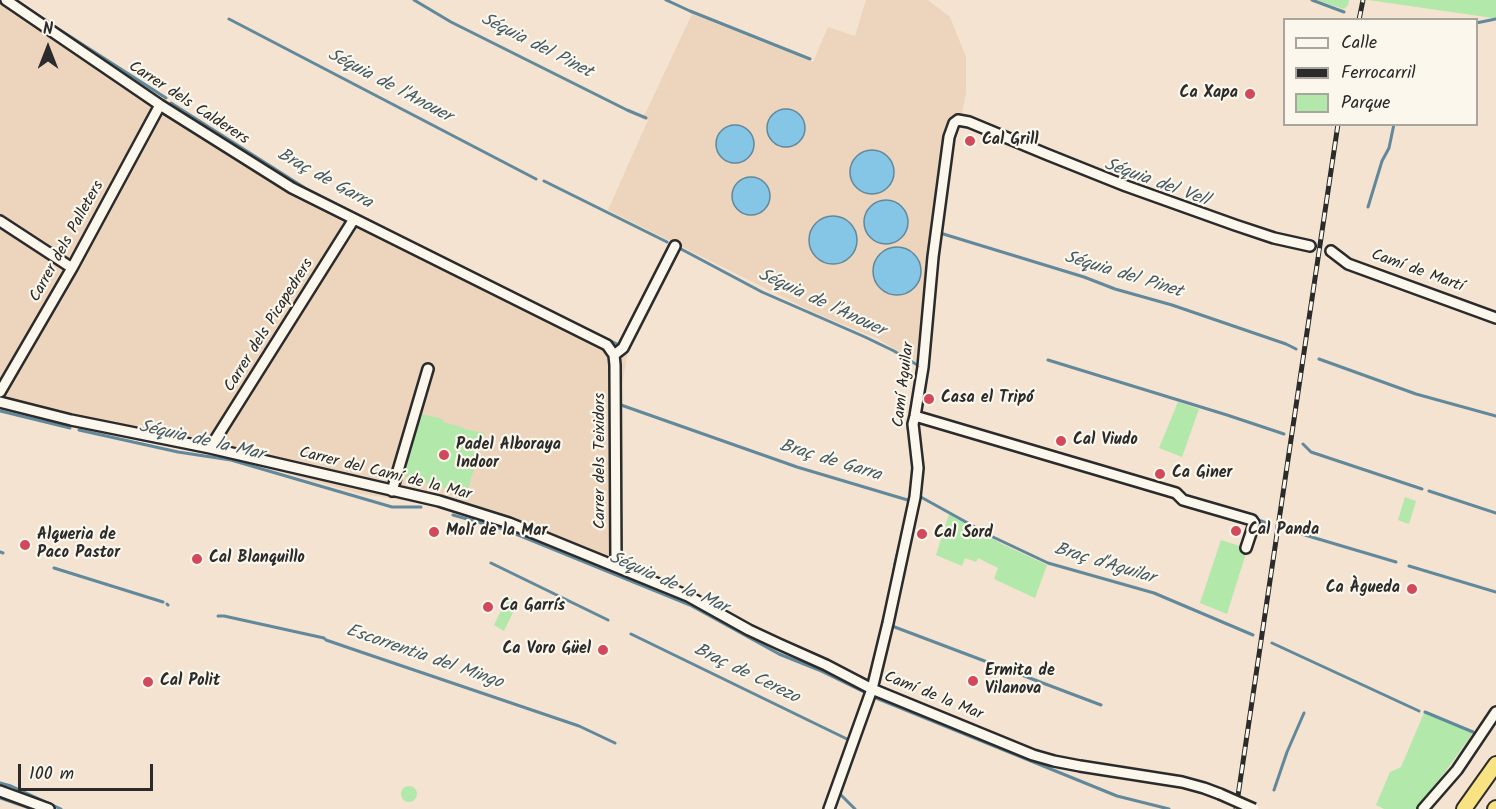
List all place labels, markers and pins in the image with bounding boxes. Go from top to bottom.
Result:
place label: Ca Xapa [1180,84,1238,104]
marker: Ca Xapa [1243,87,1257,101]
place label: Cal Grill [982,131,1038,151]
marker: Cal Grill [963,134,977,148]
place label: Casa el Tripó [941,389,1034,409]
marker: Casa el Tripó [922,392,936,406]
place label: Cal Viudo [1073,431,1138,451]
marker: Cal Viudo [1054,434,1068,448]
place label: Padel Alboraya Indoor [456,436,561,474]
marker: Padel Alboraya Indoor [437,448,451,462]
place label: Ca Giner [1172,464,1232,484]
marker: Ca Giner [1153,467,1167,481]
place label: Cal Panda [1248,521,1319,541]
place label: Molí de la Mar [446,522,547,542]
place label: Cal Sord [934,524,993,544]
marker: Cal Panda [1229,524,1243,538]
marker: Molí de la Mar [427,525,441,539]
place label: Alqueria de Paco Pastor [37,526,120,564]
marker: Cal Sord [915,527,929,541]
marker: Alqueria de Paco Pastor [18,538,32,552]
place label: Cal Blanquillo [209,549,305,569]
marker: Cal Blanquillo [190,552,204,566]
place label: Ca Àgueda [1326,579,1400,599]
marker: Ca Àgueda [1405,582,1419,596]
place label: Ca Garrís [500,597,565,617]
marker: Ca Garrís [481,600,495,614]
place label: Ca Voro Güel [502,640,591,660]
marker: Ca Voro Güel [596,643,610,657]
place label: Ermita de Vilanova [985,662,1055,700]
place label: Cal Polit [160,672,220,692]
marker: Ermita de Vilanova [966,674,980,688]
marker: Cal Polit [141,675,155,689]

